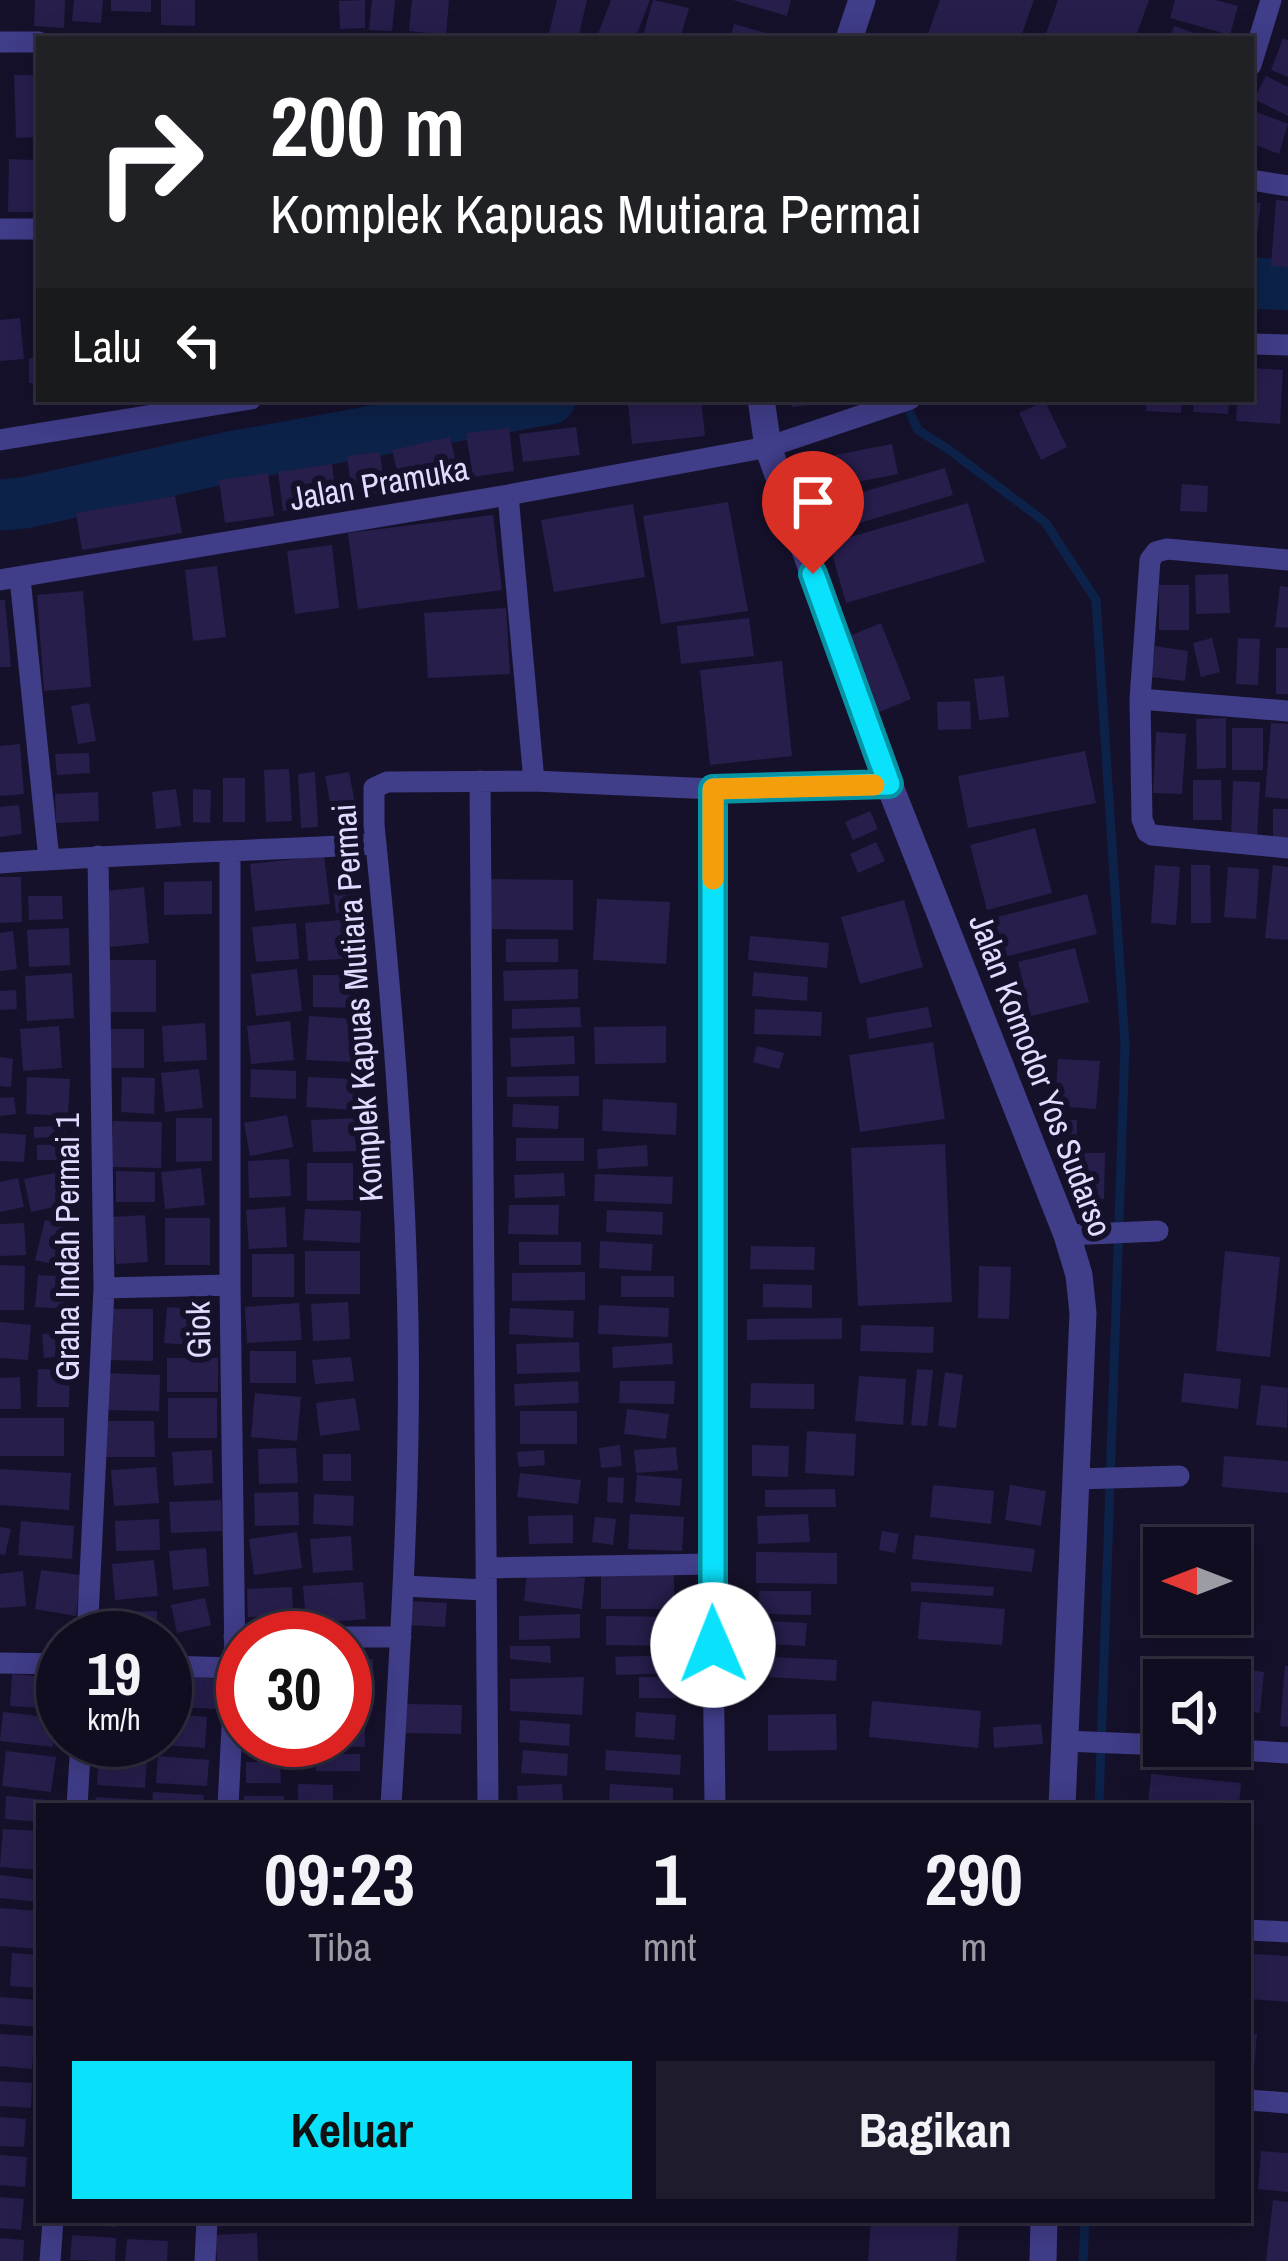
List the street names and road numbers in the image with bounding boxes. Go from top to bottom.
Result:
street label: Jalan Pramuka [286,446,472,520]
street label: Komplek Kapuas Mutiara Permai [321,803,393,1203]
street label: Jalan Komodor Yos Sudarso [959,908,1123,1242]
street label: Graha Indah Permai 1 [45,1113,89,1381]
street label: Giok [175,1301,220,1359]

